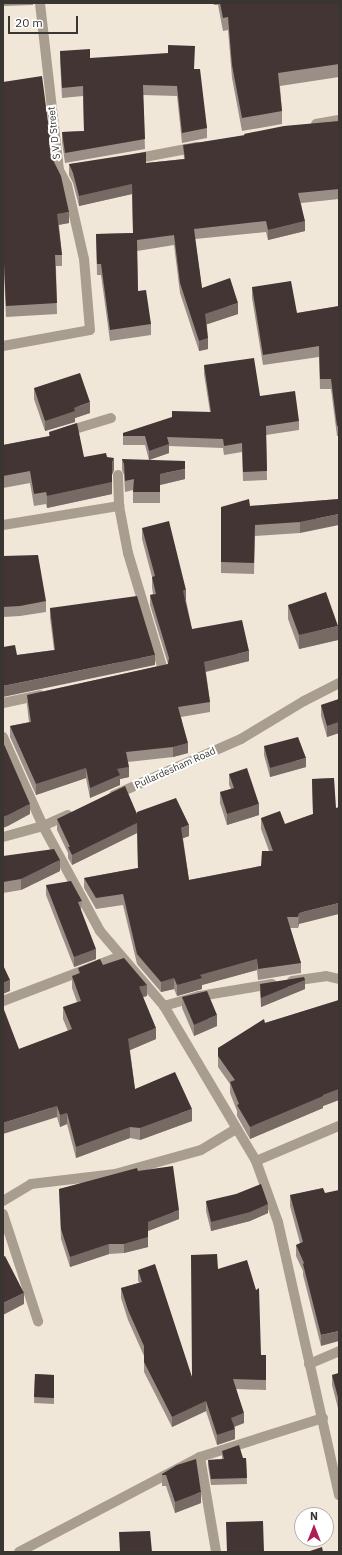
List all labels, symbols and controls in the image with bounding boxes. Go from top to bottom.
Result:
scale bar [10,8,80,34]
text: 20 m [15,15,43,30]
street label: S V D Street [45,106,63,160]
street label: Pullardesham Road [133,745,217,791]
north arrow [294,1507,334,1547]
text: N [310,1509,318,1523]

